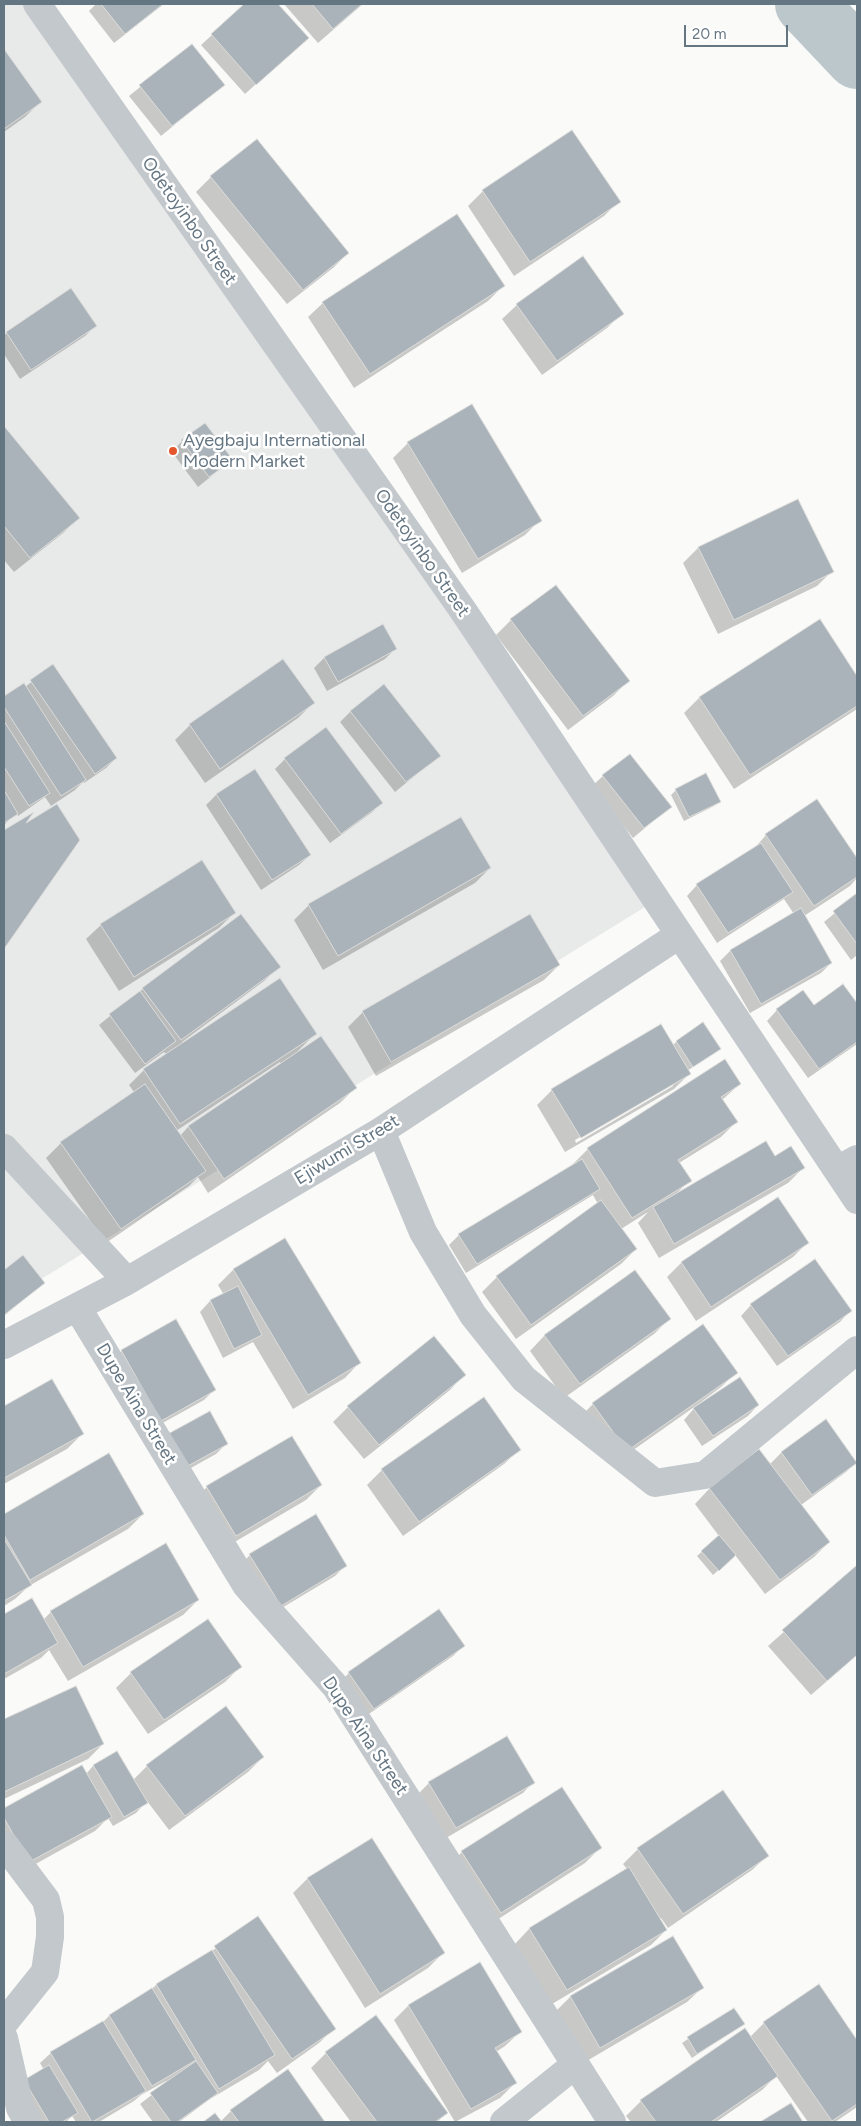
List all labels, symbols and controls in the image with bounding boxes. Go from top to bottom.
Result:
scale bar [686,15,790,47]
text: 20 m [692,25,726,43]
street label: Odetoyinbo Street [137,153,241,289]
place label: Ayegbaju International Modern Market [183,430,365,472]
marker: Ayegbaju International Modern Market [167,445,179,457]
street label: Odetoyinbo Street [370,485,474,621]
street label: Ejiwumi Street [291,1110,403,1190]
street label: Dupe Aina Street [91,1339,181,1469]
street label: Dupe Aina Street [318,1673,412,1799]

